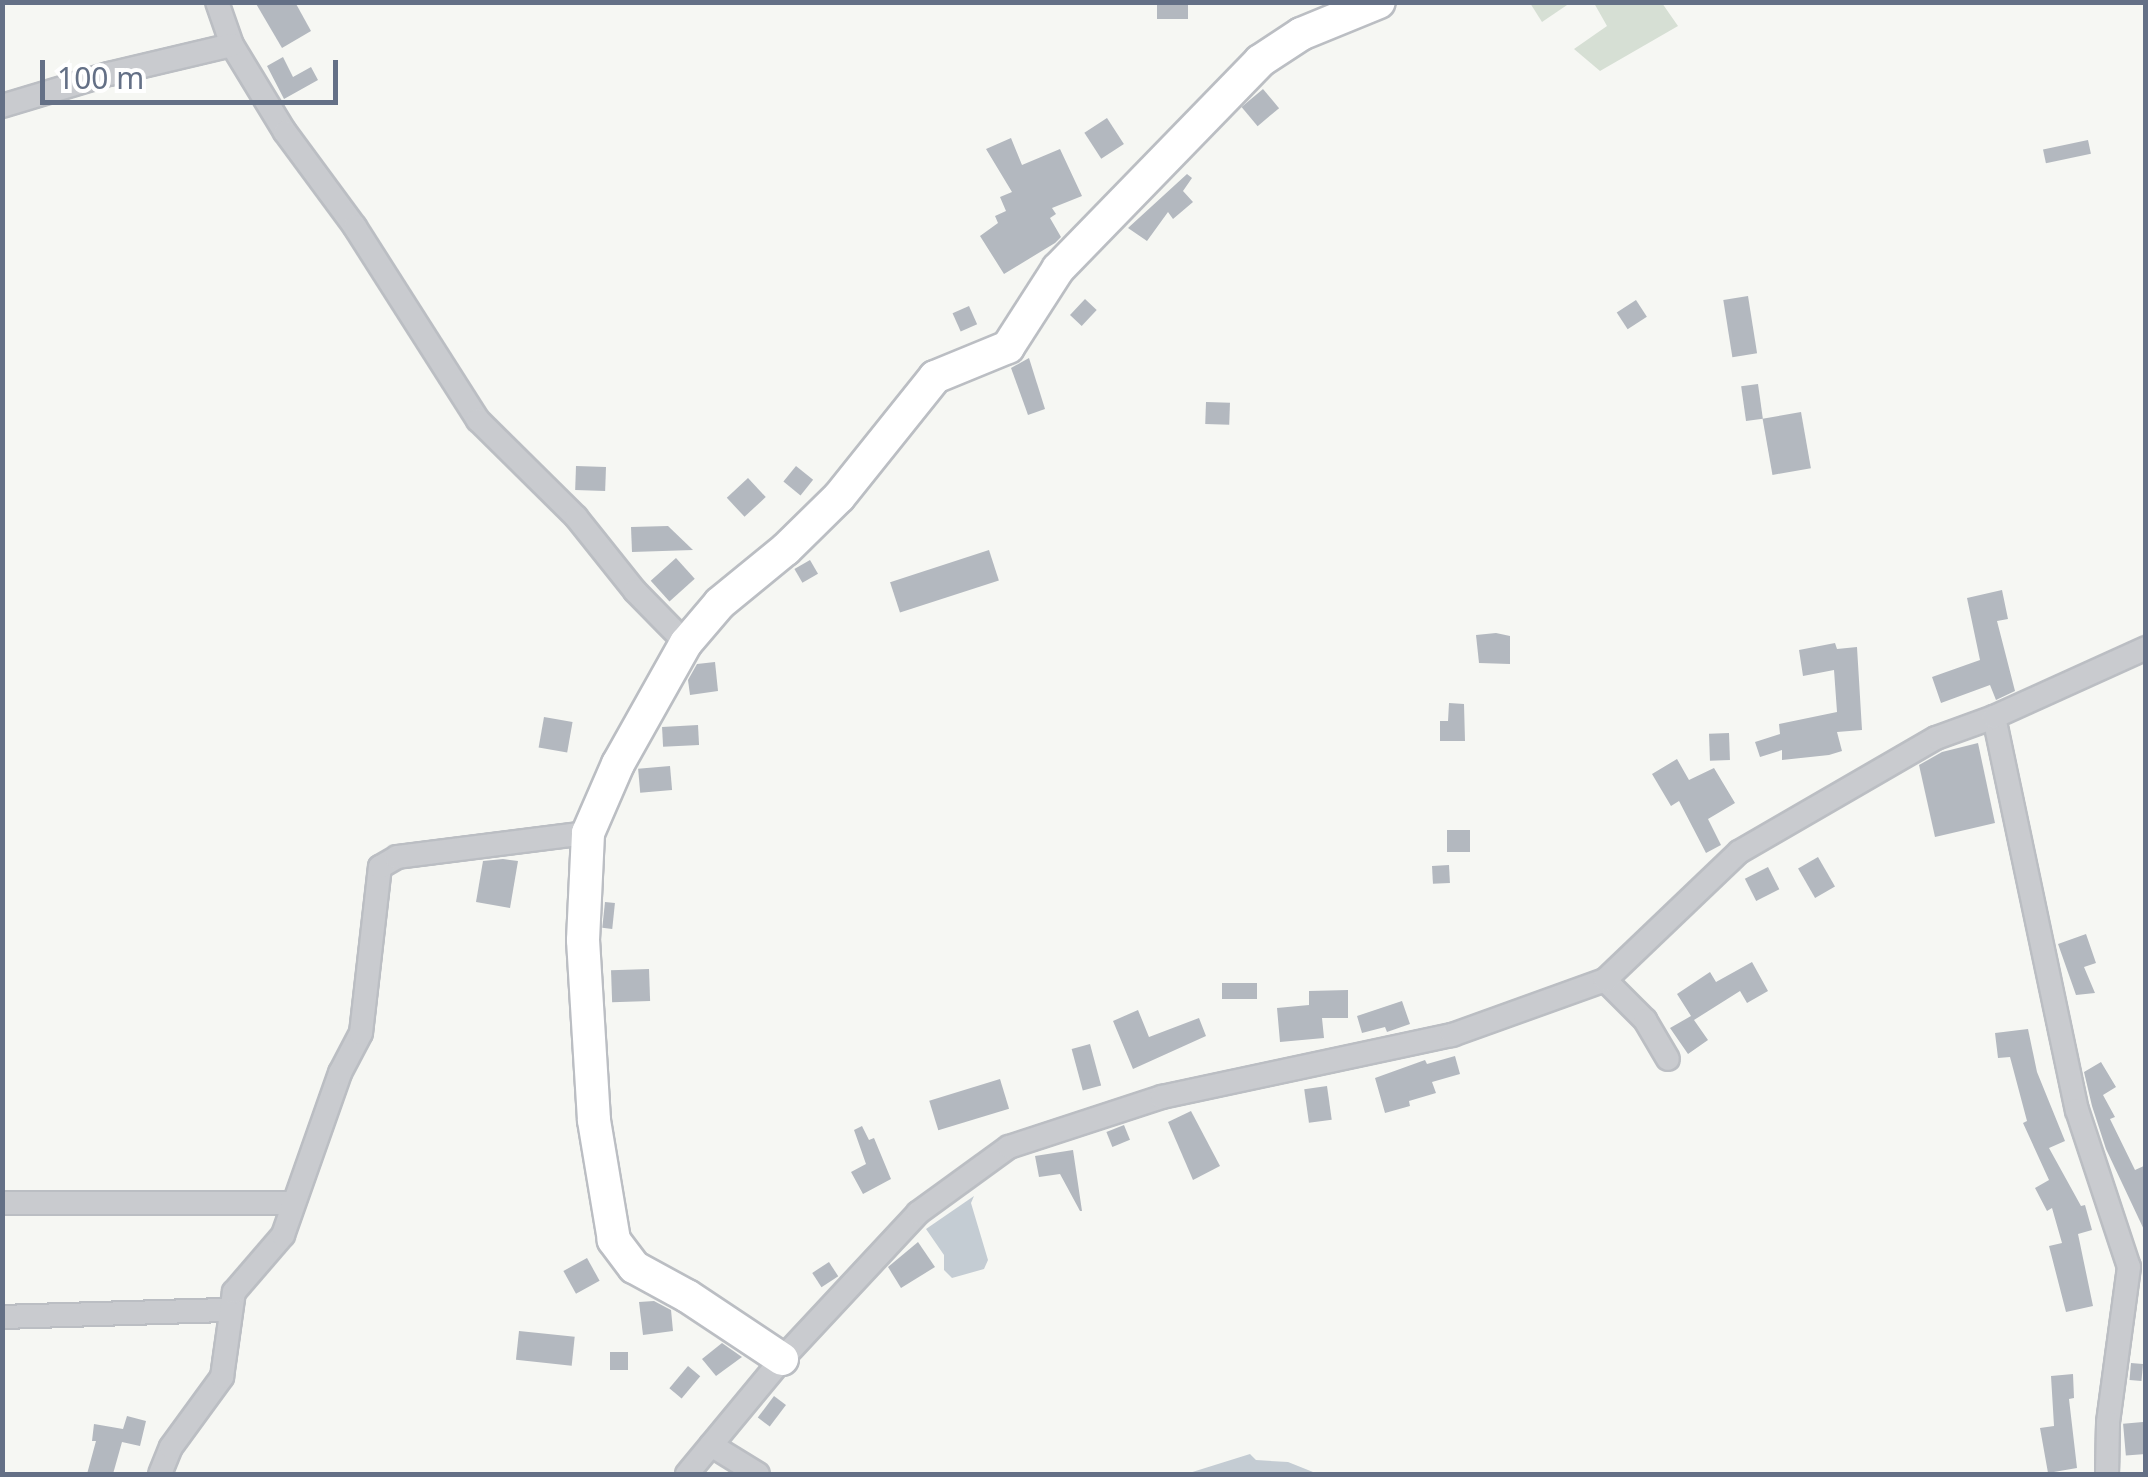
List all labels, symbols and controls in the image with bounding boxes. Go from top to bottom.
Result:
scale bar [45,40,342,102]
text: 100 m [57,57,144,98]

